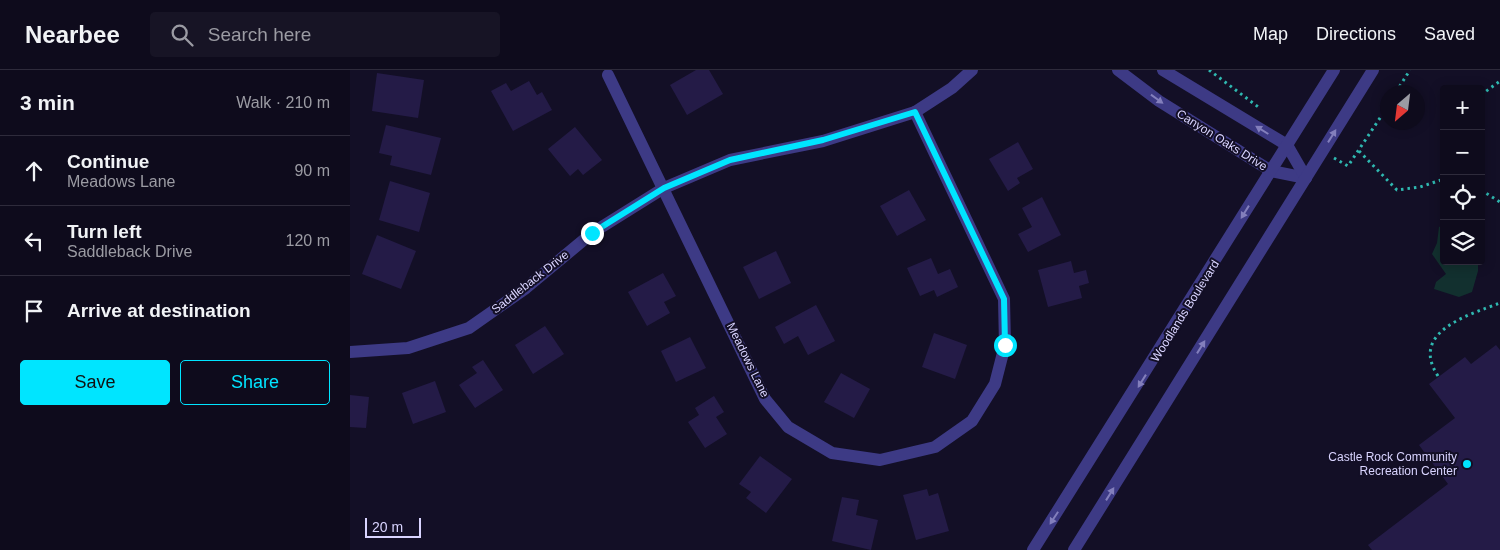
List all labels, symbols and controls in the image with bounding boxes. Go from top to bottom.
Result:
search box [150,12,500,57]
text: Nearbee [25,21,120,48]
icon: search [168,21,196,49]
text: Search here [208,24,311,45]
text: Map [1253,24,1288,44]
text: Directions [1316,24,1396,44]
text: Saved [1424,24,1475,44]
north arrow [1380,85,1425,130]
map controls [1440,85,1485,265]
button: + [1440,85,1485,130]
text: 3 min [20,91,75,114]
text: Walk · 210 m [236,94,330,111]
one-way arrow [1150,94,1164,104]
street label: Canyon Oaks Drive [1174,106,1270,174]
one-way arrow [1256,125,1269,135]
one-way arrow [1327,130,1336,143]
button: − [1440,130,1485,175]
text: Continue [67,151,149,172]
icon: ahead [20,157,48,185]
text: 90 m [294,162,330,179]
text: Meadows Lane [67,173,176,190]
button: locate [1440,175,1485,220]
one-way arrow [1241,206,1250,219]
button: layers [1440,220,1485,265]
text: Turn left [67,221,142,242]
route end [581,222,604,245]
icon: left [20,227,48,255]
text: 120 m [286,232,330,249]
text: Saddleback Drive [67,243,192,260]
street label: Saddleback Drive [489,247,572,316]
street label: Woodlands Boulevard [1148,258,1222,364]
icon: arrive [20,297,48,325]
text: Arrive at destination [67,300,251,321]
street label: Meadows Lane [724,320,772,400]
route start [994,334,1017,357]
one-way arrow [1197,340,1206,353]
button: Save [20,360,170,405]
button: Share [180,360,330,405]
one-way arrow [1137,374,1146,387]
place label: Castle Rock Community Recreation Center [1328,450,1457,478]
marker: Castle Rock Community Recreation Center [1461,458,1473,470]
one-way arrow [1105,487,1114,501]
one-way arrow [1049,511,1059,524]
scale bar [365,515,421,538]
text: 20 m [372,519,403,535]

